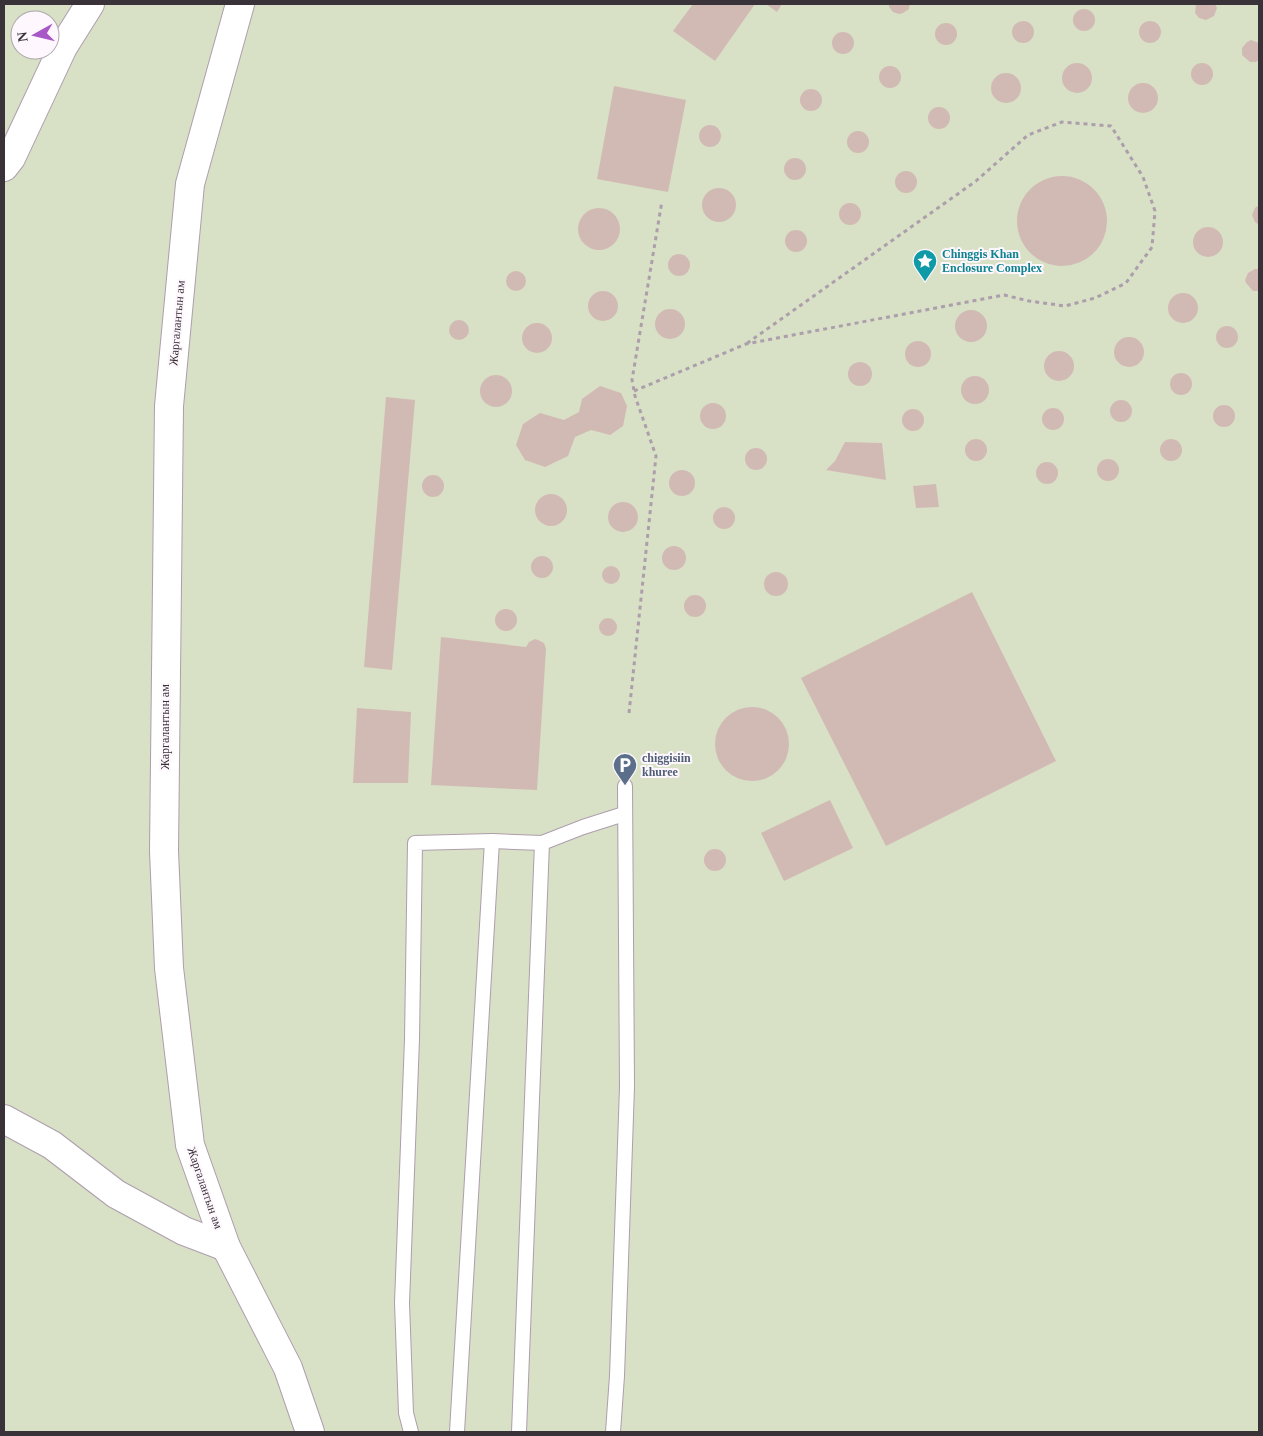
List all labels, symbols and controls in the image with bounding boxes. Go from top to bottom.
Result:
north arrow [10,10,60,60]
text: N [14,31,31,43]
place label: Chinggis Khan Enclosure Complex [942,247,1042,275]
place icon: Chinggis Khan Enclosure Complex [912,248,938,282]
street label: Жаргалантын ам [166,279,188,366]
street label: Жаргалантын ам [158,684,172,770]
place label: chiggisiin khuree [642,751,691,779]
parking icon: chiggisiin khuree [612,752,638,786]
street label: Жаргалантын ам [184,1145,226,1231]

